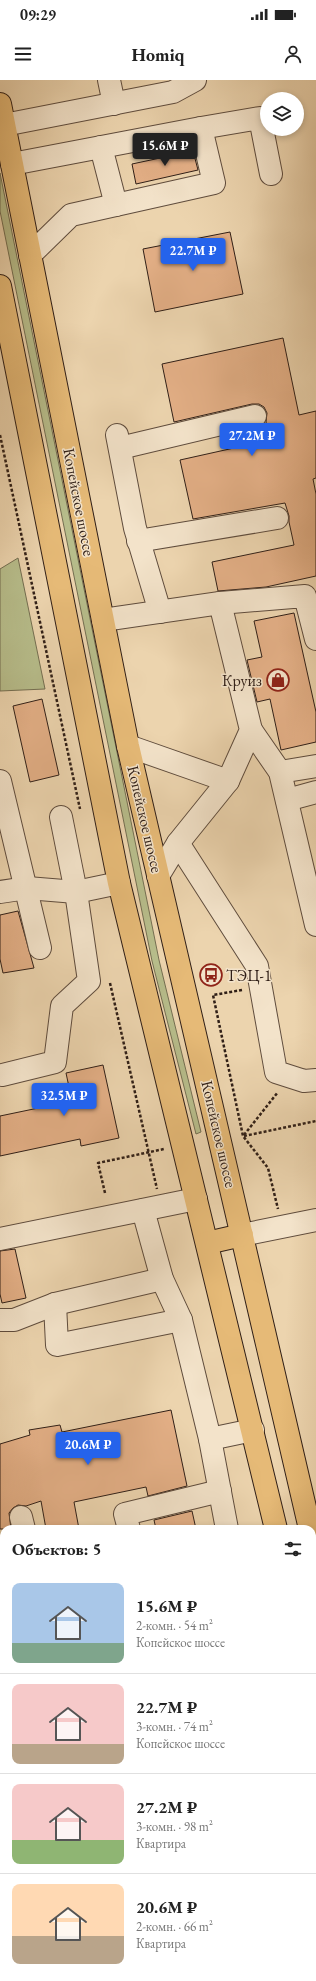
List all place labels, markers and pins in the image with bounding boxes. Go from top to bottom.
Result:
pin: 15.6M ₽ [128,133,202,167]
pin: 22.7M ₽ [156,238,230,272]
pin: 27.2M ₽ [215,423,289,457]
shop icon: Круиз [265,667,291,693]
place label: Круиз [222,670,262,691]
bus stop icon: ТЭЦ-1 [198,962,224,988]
place label: ТЭЦ-1 [226,965,272,986]
pin: 32.5M ₽ [27,1083,101,1117]
pin: 20.6M ₽ [51,1432,125,1466]

